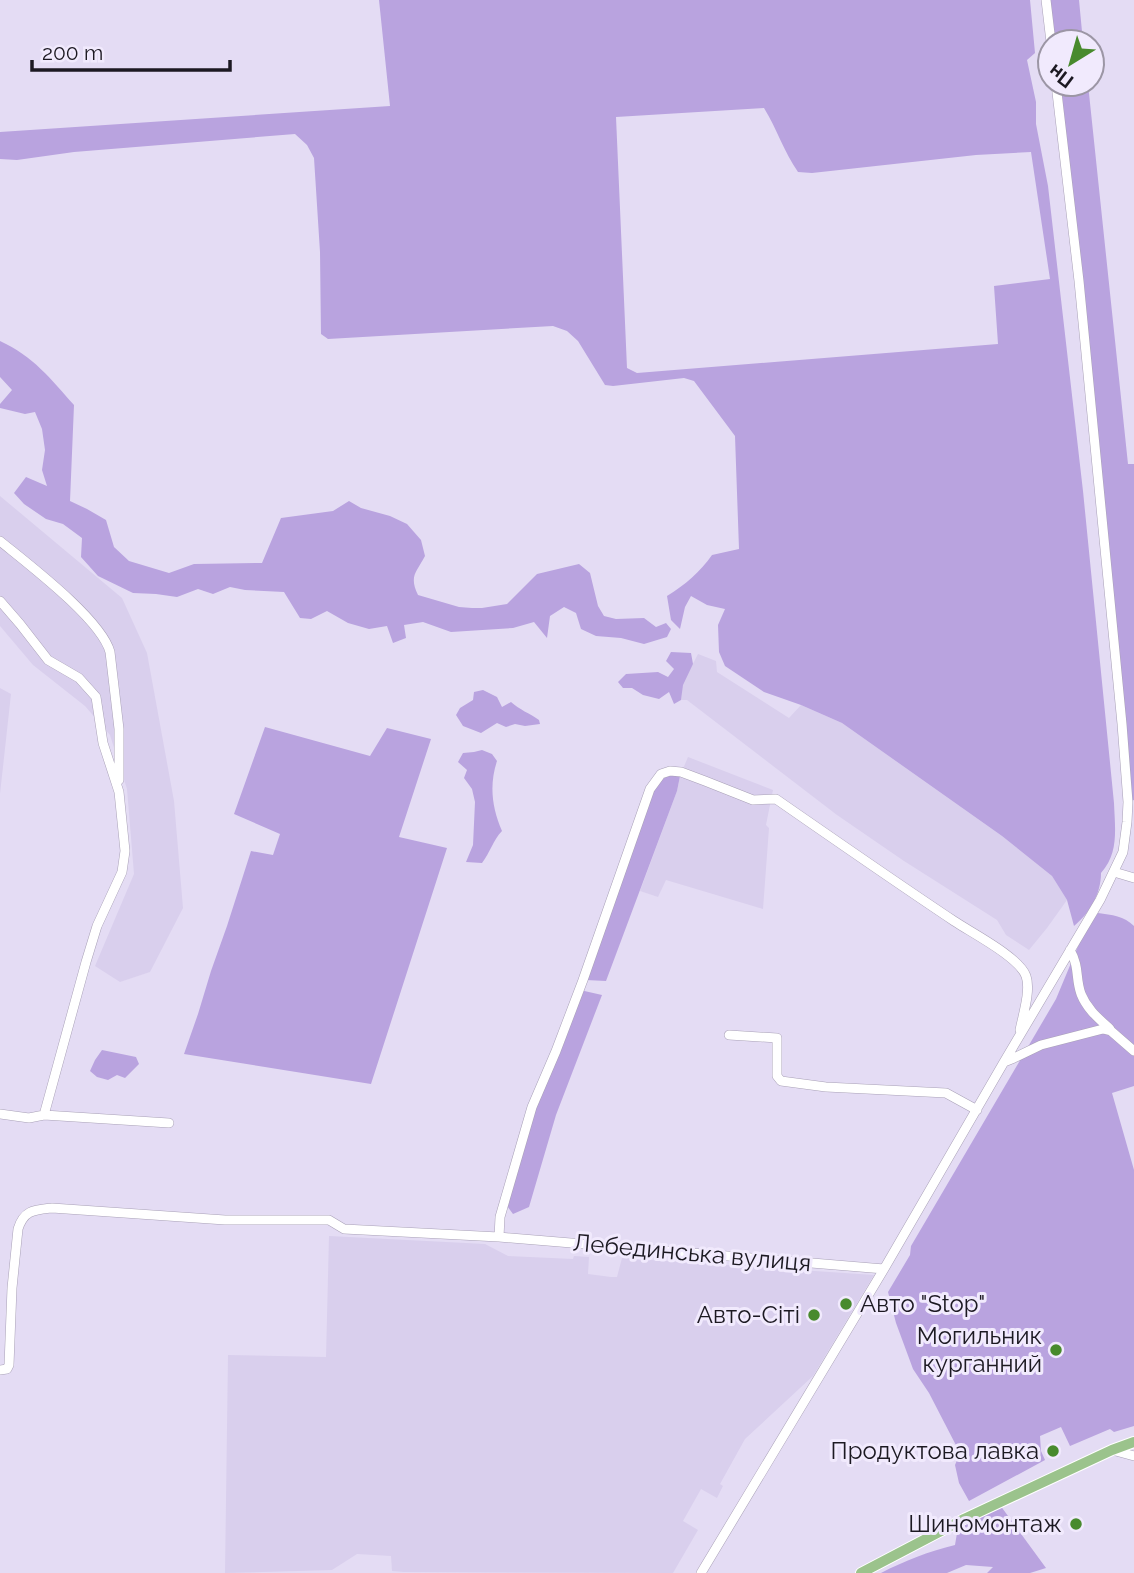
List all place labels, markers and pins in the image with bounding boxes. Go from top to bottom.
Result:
place label: Авто "Stop" [860,1289,985,1318]
marker: Авто "Stop" [838,1296,854,1312]
place label: Авто-Сіті [697,1300,800,1329]
marker: Авто-Сіті [806,1307,822,1323]
place label: Могильник курганний [917,1321,1042,1378]
marker: Могильник курганний [1048,1342,1064,1358]
place label: Продуктова лавка [831,1436,1039,1465]
marker: Продуктова лавка [1045,1443,1061,1459]
place label: Шиномонтаж [908,1509,1062,1538]
marker: Шиномонтаж [1068,1516,1084,1532]

